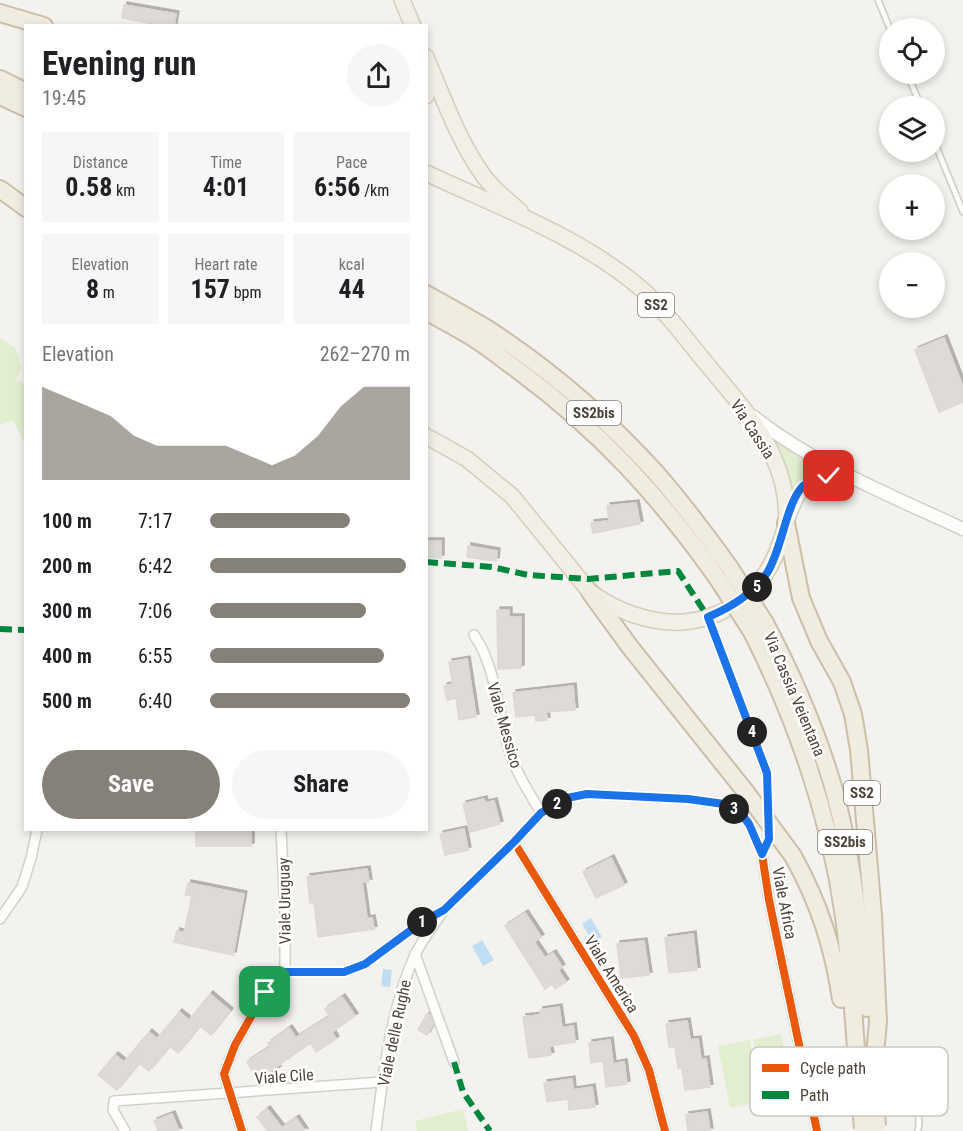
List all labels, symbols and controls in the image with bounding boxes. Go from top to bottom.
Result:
map controls [879,18,945,318]
button: locate [879,18,945,84]
text: Evening run [42,44,197,83]
button: share [347,44,410,107]
text: 19:45 [42,86,86,110]
button: layers [879,96,945,162]
text: Distance [73,153,128,172]
text: Time [210,153,242,172]
text: Pace [336,153,367,172]
text: 0.58 [65,172,112,202]
text: 4:01 [203,172,249,202]
text: 6:56 [314,172,360,202]
button: + [879,174,945,240]
text: km [112,181,135,200]
text: /km [360,181,389,200]
button: − [879,252,945,318]
text: Elevation [72,255,129,274]
text: Heart rate [194,255,258,274]
text: kcal [339,255,365,274]
text: 8 [86,274,99,304]
text: 157 [191,274,230,304]
text: 44 [339,274,365,304]
text: m [99,283,115,302]
text: bpm [230,283,261,302]
road number: SS2 [638,293,674,317]
text: Elevation [42,342,114,366]
text: 262–270 m [320,342,410,366]
street label: Via Cassia [726,396,779,462]
road number: SS2bis [567,401,621,425]
pin [803,450,854,501]
icon: check [812,459,845,492]
text: 100 m [42,509,92,533]
text: 7:17 [138,509,172,533]
text: 200 m [42,554,92,578]
text: 6:42 [138,554,172,578]
pin: 5 [742,572,772,602]
text: 5 [753,577,761,596]
text: 300 m [42,599,92,623]
text: 7:06 [138,599,172,623]
street label: Via Cassia Veientana [760,629,829,759]
text: 400 m [42,644,92,668]
text: 6:55 [138,644,172,668]
street label: Viale Messico [483,680,526,770]
text: 500 m [42,689,92,713]
text: 6:40 [138,689,172,713]
pin: 4 [737,717,767,747]
text: 4 [748,722,756,741]
button: Save [42,750,220,819]
button: Share [232,750,410,819]
road number: SS2 [844,781,880,805]
pin: 2 [542,789,572,819]
text: 2 [553,794,561,813]
pin: 3 [719,794,749,824]
text: 3 [730,799,738,818]
road number: SS2bis [818,830,872,854]
street label: Viale Uruguay [274,857,295,944]
street label: Viale Africa [768,865,801,941]
pin: 1 [407,907,437,937]
text: 1 [418,912,426,931]
street label: Viale America [580,932,643,1016]
pin [239,966,290,1017]
icon: arrive [248,975,281,1008]
street label: Viale delle Rughe [374,978,415,1088]
legend [750,1047,948,1116]
text: Cycle path [800,1059,866,1078]
street label: Viale Cile [254,1065,314,1088]
text: Path [800,1086,829,1105]

